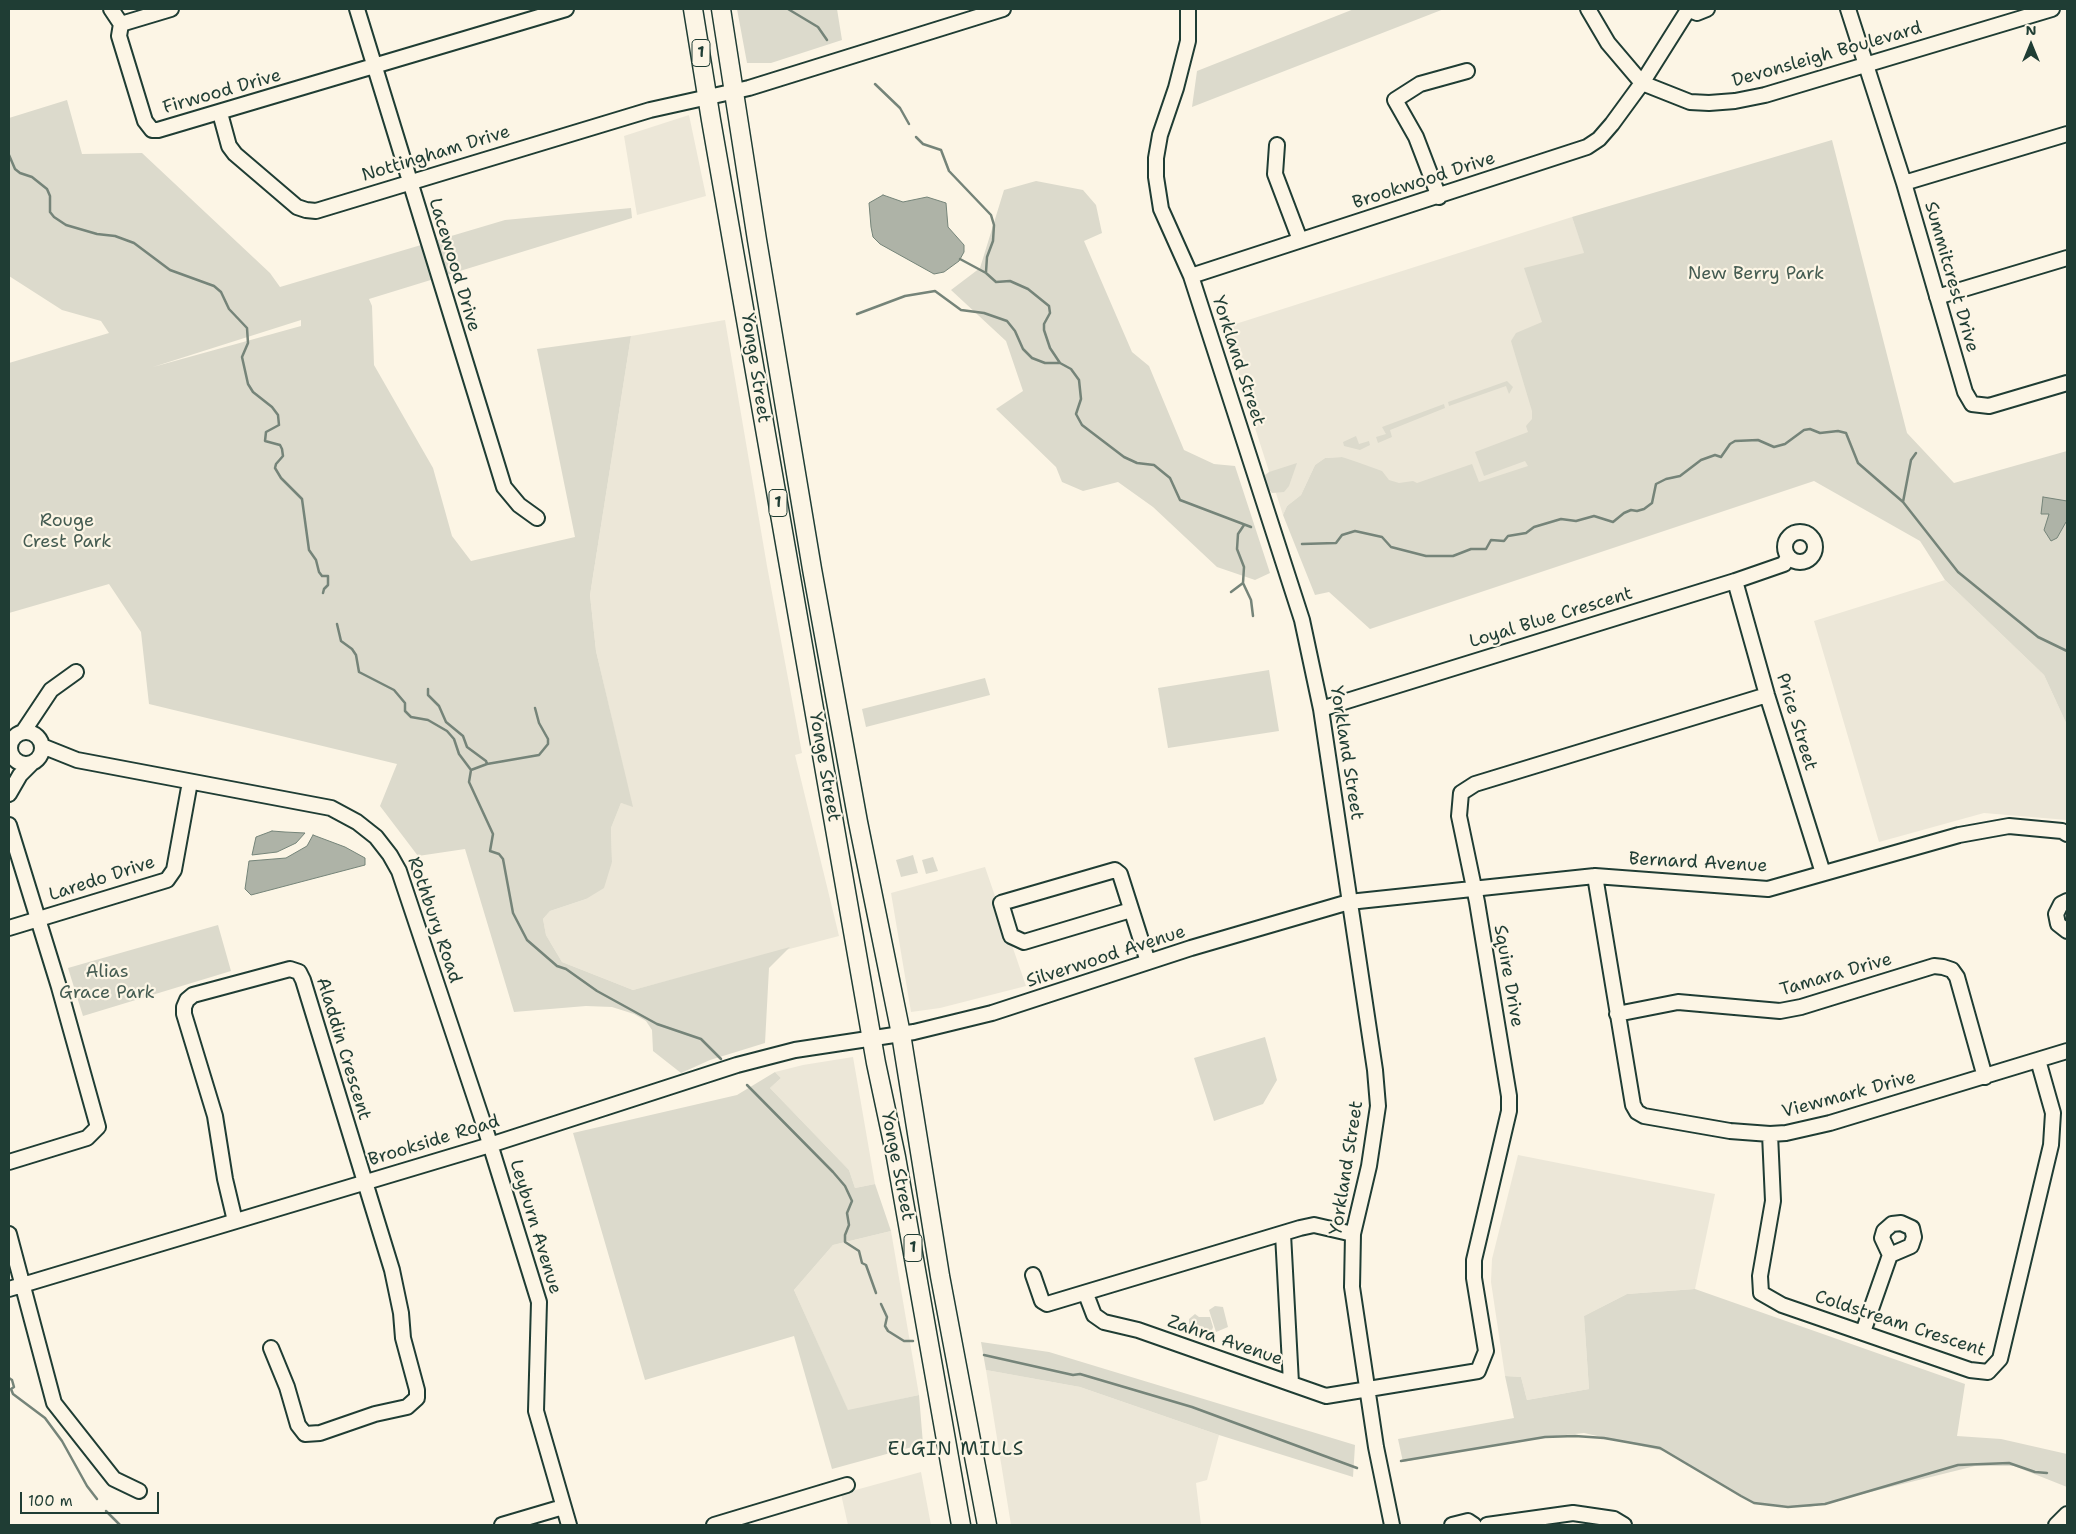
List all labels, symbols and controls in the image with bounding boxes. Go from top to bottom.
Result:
street label: Devonsleigh Boulevard [1730,18,1924,92]
north arrow [2006,20,2056,70]
text: N [2025,21,2037,39]
road number: 1 [692,40,710,66]
street label: Firwood Drive [160,65,284,119]
street label: Nottingham Drive [359,121,513,187]
street label: Brookwood Drive [1350,148,1498,214]
street label: Lacewood Drive [423,196,485,334]
street label: Summitcrest Drive [1919,199,1983,355]
park label: New Berry Park [1688,263,1824,285]
street label: Yorkland Street [1207,293,1269,429]
street label: Yonge Street [736,311,774,425]
road number: 1 [769,489,787,516]
park label: Rouge Crest Park [22,510,112,552]
street label: Loyal Blue Crescent [1467,583,1635,653]
street label: Price Street [1771,671,1821,773]
street label: Yorkland Street [1325,684,1367,822]
street label: Yonge Street [804,710,844,824]
street label: Bernard Avenue [1628,849,1768,877]
street label: Laredo Drive [46,852,158,906]
street label: Rothbury Road [402,854,466,986]
street label: Silverwood Avenue [1024,921,1188,993]
street label: Squire Drive [1488,923,1528,1029]
street label: Tamara Drive [1778,949,1894,1001]
park label: Alias Grace Park [59,961,155,1004]
street label: Aladdin Crescent [311,975,375,1123]
street label: Viewmark Drive [1780,1067,1918,1123]
street label: Yorkland Street [1326,1099,1368,1237]
street label: Yonge Street [876,1109,918,1223]
street label: Brookside Road [366,1111,502,1171]
street label: Leyburn Avenue [504,1157,566,1297]
road number: 1 [904,1234,922,1262]
street label: Coldstream Crescent [1812,1286,1988,1362]
street label: Zahra Avenue [1164,1311,1286,1371]
district label: ELGIN MILLS [886,1439,1026,1461]
scale bar [22,1482,161,1514]
text: 100 m [28,1491,73,1511]

